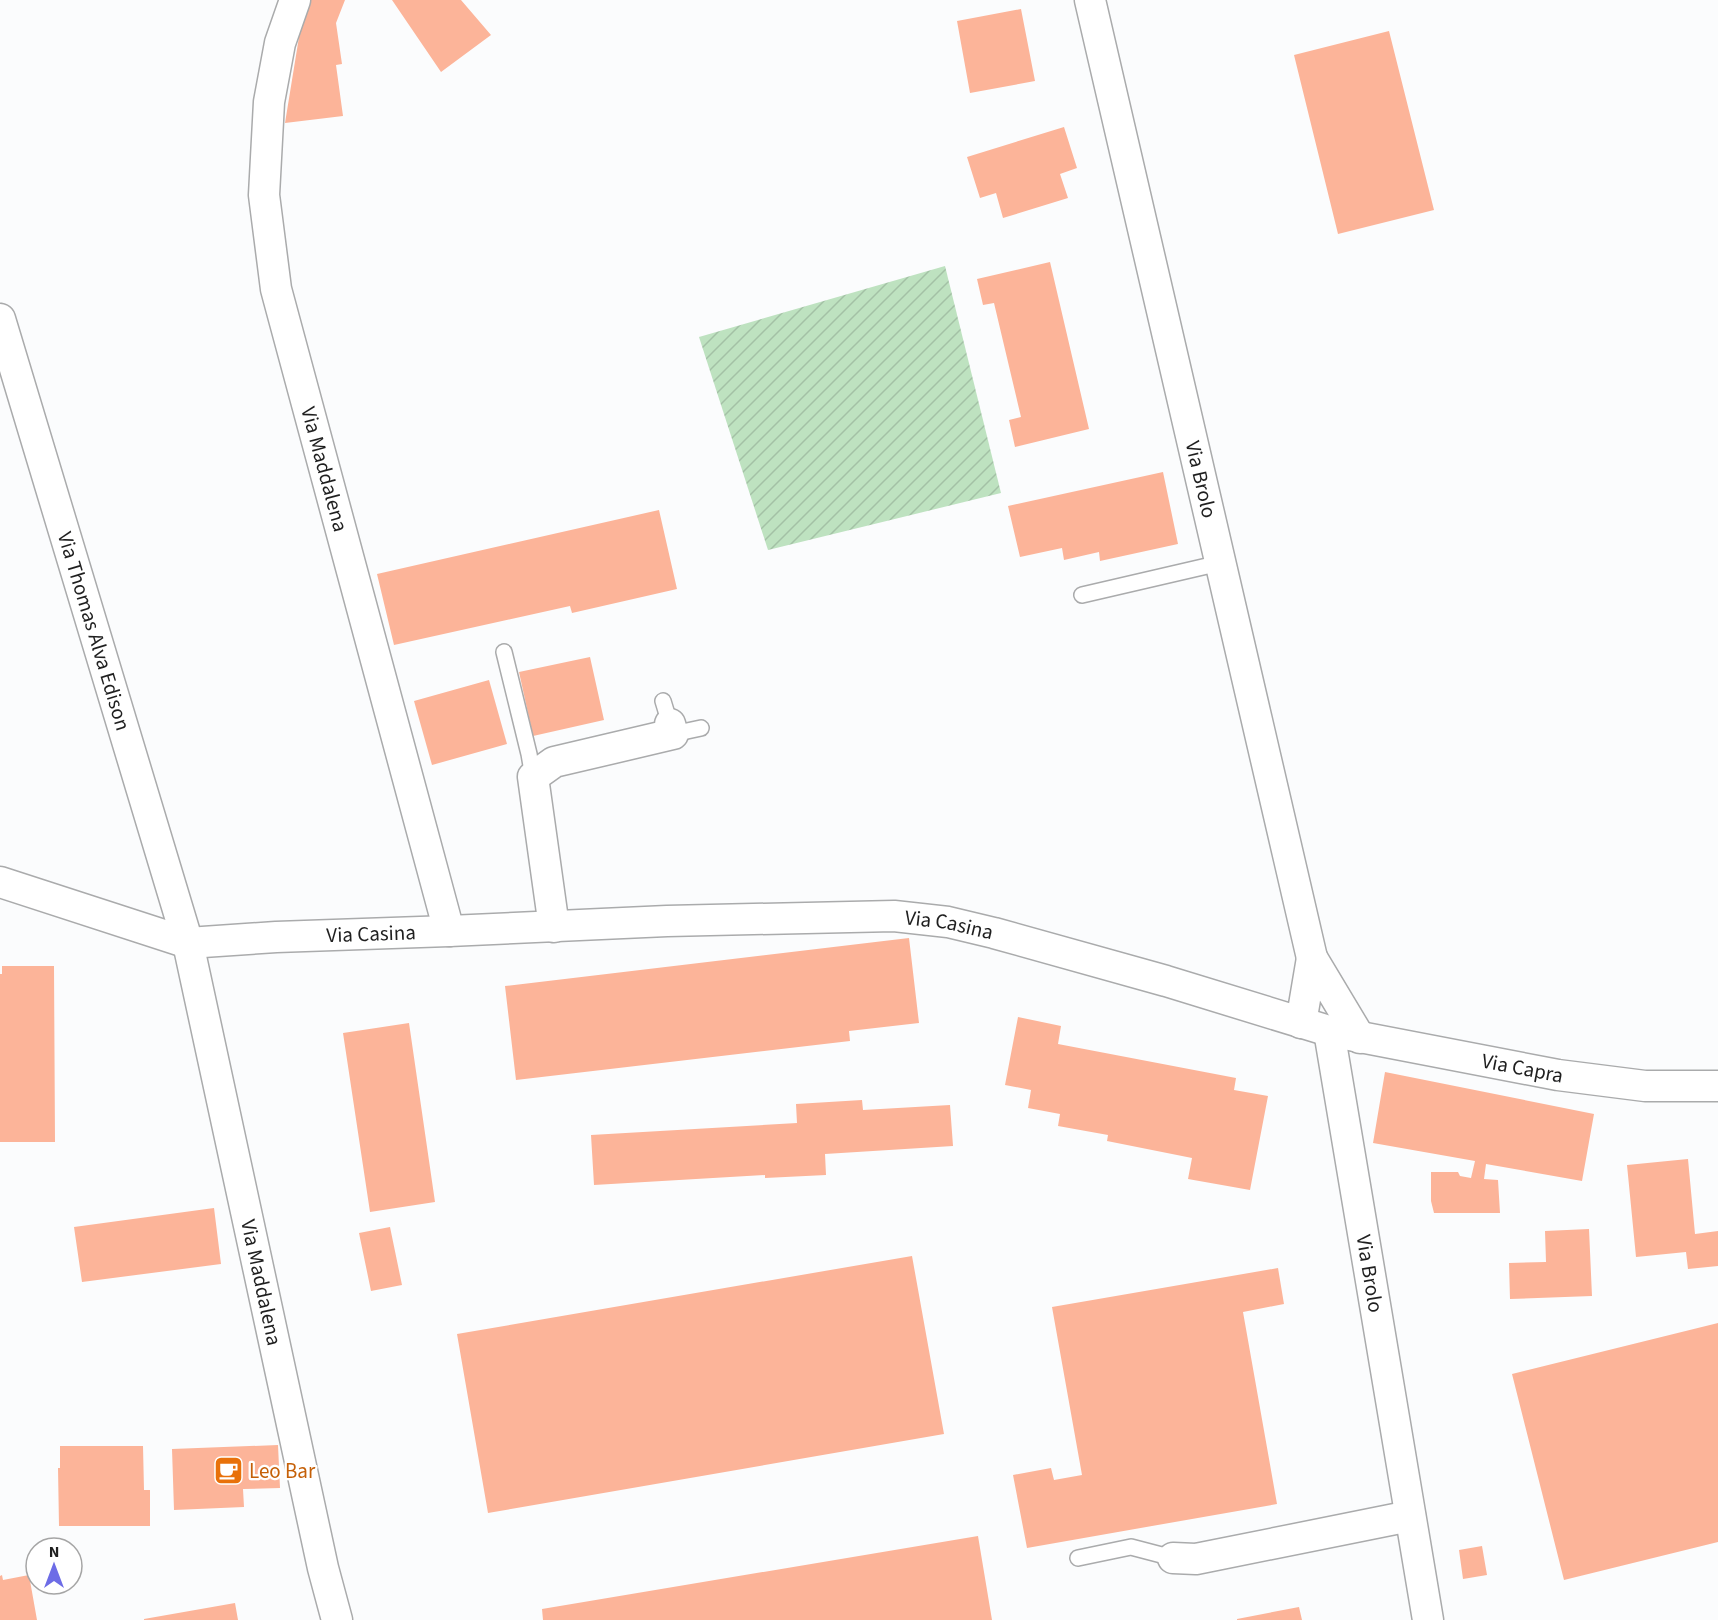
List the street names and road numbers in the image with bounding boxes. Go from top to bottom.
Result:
street label: Via Maddalena [293,403,356,535]
street label: Via Brolo [1178,438,1225,521]
street label: Via Thomas Alva Edison [50,528,138,734]
street label: Via Casina [903,902,996,947]
street label: Via Casina [326,917,416,950]
street label: Via Capra [1479,1046,1566,1091]
street label: Via Maddalena [233,1217,290,1348]
street label: Via Brolo [1348,1232,1391,1315]

